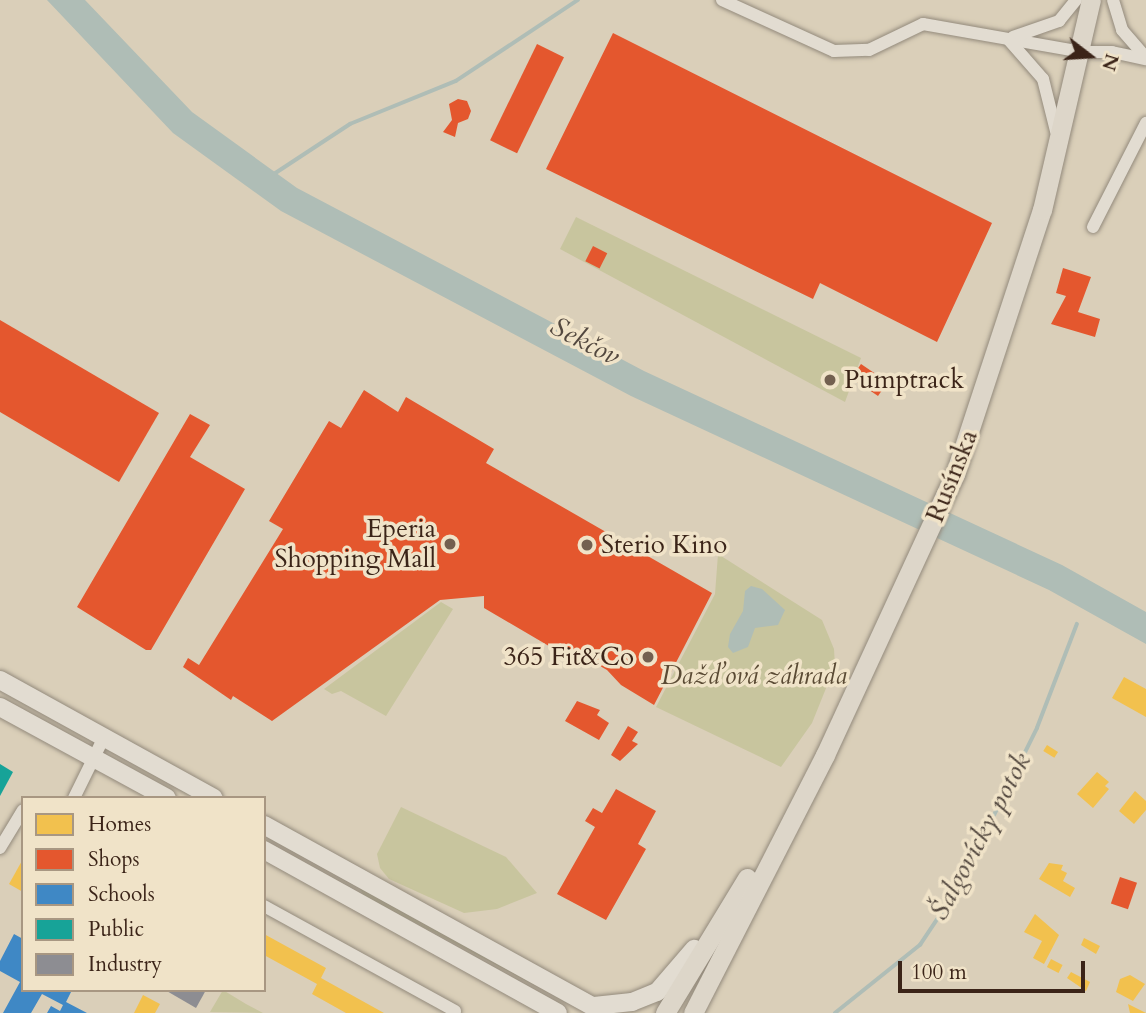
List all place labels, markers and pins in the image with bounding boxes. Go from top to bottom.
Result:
place label: Pumptrack [844,364,964,396]
marker: Pumptrack [822,372,838,388]
place label: Eperia Shopping Mall [274,513,436,574]
place label: Sterio Kino [601,529,727,561]
marker: Eperia Shopping Mall [442,536,458,552]
marker: Sterio Kino [579,537,595,553]
place label: 365 Fit&Co [503,641,634,673]
marker: 365 Fit&Co [640,649,656,665]

